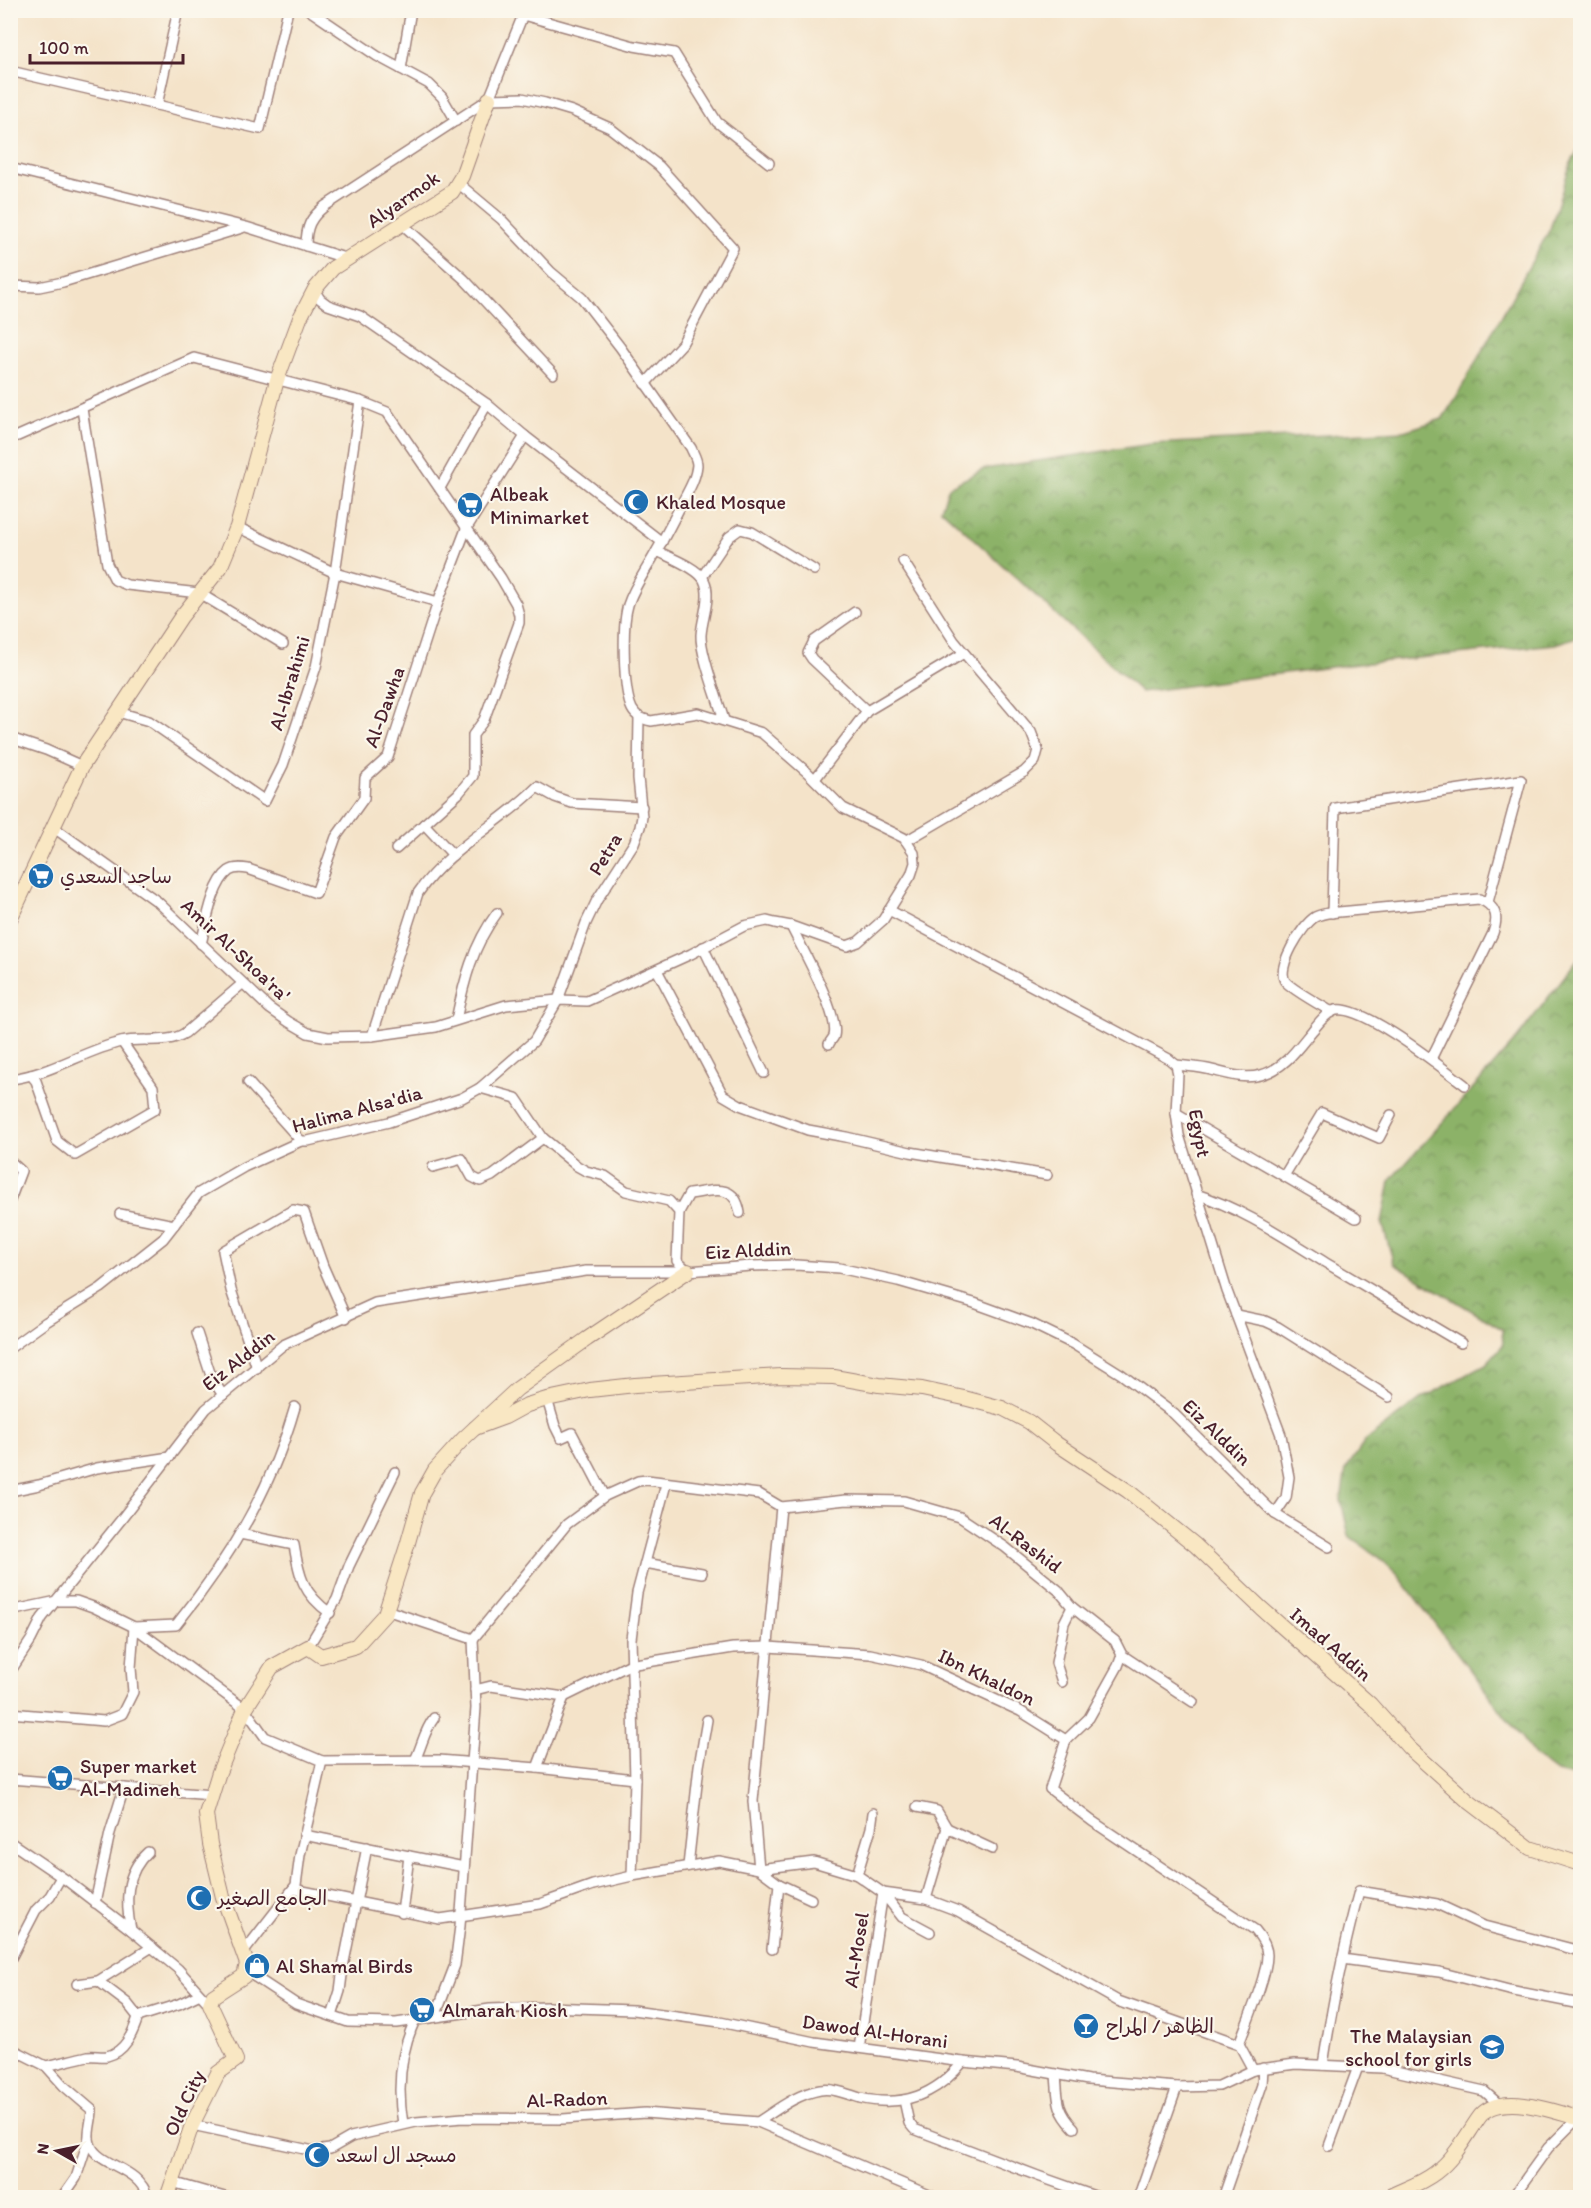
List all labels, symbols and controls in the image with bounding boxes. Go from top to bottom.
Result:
scale bar [30,27,183,65]
text: 100 m [39,37,89,59]
street label: Alyarmok [362,165,444,233]
place label: Albeak Minimarket [490,482,589,529]
mosque icon: Khaled Mosque [621,487,651,517]
supermarket icon: Albeak Minimarket [455,490,485,520]
place label: Khaled Mosque [656,490,786,514]
street label: Al-Ibrahimi [263,633,315,733]
street label: Al-Dawha [358,663,410,751]
street label: Petra [583,828,627,880]
supermarket icon: ساجد السعدي [26,861,56,891]
place label: ساجد السعدي [60,864,172,891]
street label: Amir Al-Shoa'ra' [176,893,296,1007]
street label: Halima Alsa'dia [289,1080,425,1138]
street label: Egypt [1184,1107,1216,1159]
street label: Eiz Alddin [704,1236,792,1264]
street label: Eiz Alddin [197,1324,280,1396]
street label: Eiz Alddin [1178,1393,1257,1471]
street label: Al-Rashid [985,1508,1067,1578]
street label: Imad Addin [1285,1602,1377,1686]
street label: Ibn Khaldon [935,1643,1039,1711]
place label: Super market Al-Madineh [80,1754,197,1801]
supermarket icon: Super market Al-Madineh [45,1763,75,1793]
mosque icon: الجامع الصغير [184,1883,214,1913]
place label: الجامع الصغير [216,1886,327,1913]
street label: Al-Mosel [838,1910,874,1990]
shop icon: Al Shamal Birds [242,1951,272,1981]
place label: Al Shamal Birds [276,1954,413,1978]
supermarket icon: Almarah Kiosh [407,1995,437,2025]
place label: Almarah Kiosh [442,1998,568,2022]
street label: Dawod Al-Horani [801,2009,949,2053]
bar icon: الظاهر / المراح [1071,2011,1101,2041]
place label: الظاهر / المراح [1106,2014,1214,2040]
place label: The Malaysian school for girls [1345,2024,1472,2071]
school or university icon: The Malaysian school for girls [1477,2032,1507,2062]
street label: Old City [158,2066,210,2140]
street label: Al-Radon [526,2086,608,2112]
north arrow [27,2121,87,2181]
mosque icon: مسجد ال اسعد [302,2140,332,2170]
text: N [32,2142,53,2156]
place label: مسجد ال اسعد [336,2143,457,2167]

